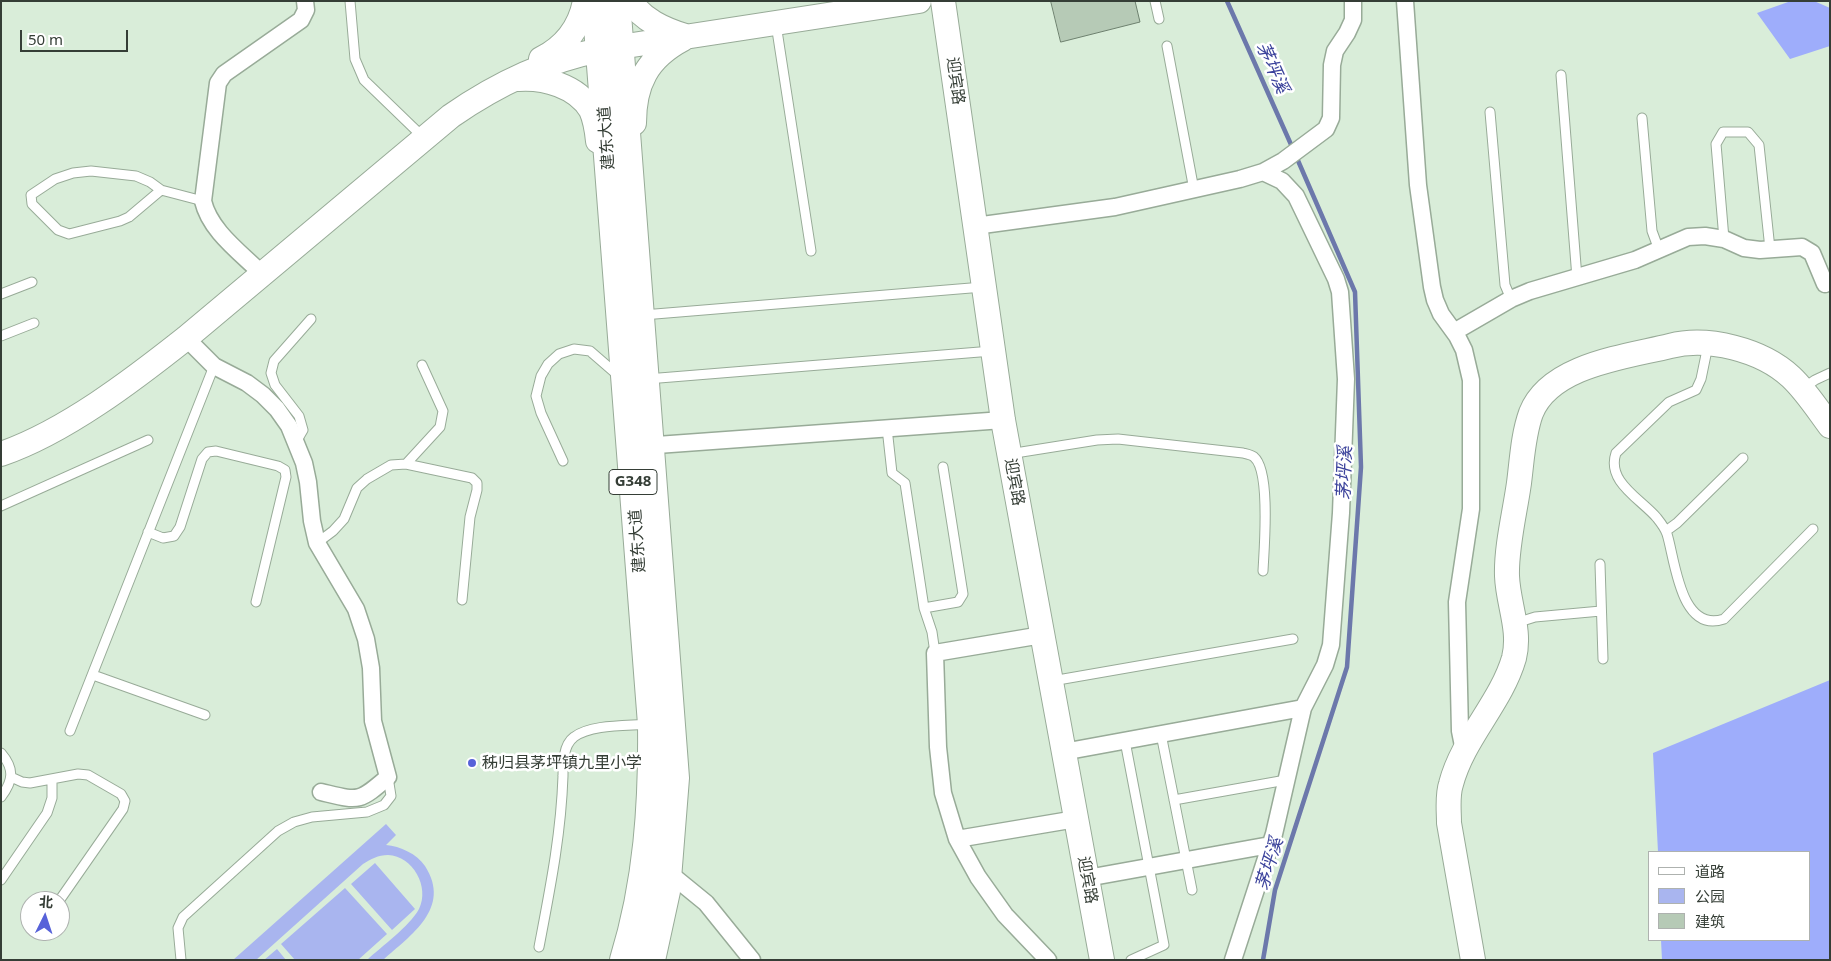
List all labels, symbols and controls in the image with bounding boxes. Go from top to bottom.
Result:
scale bar [22,20,130,52]
text: 50 m [28,29,63,49]
water label: 茅坪溪 [1251,39,1293,97]
street label: 迎宾路 [942,56,968,106]
street label: 建东大道 [595,105,619,171]
water label: 茅坪溪 [1333,446,1357,500]
street label: 迎宾路 [1000,457,1028,507]
road number: G348 [609,470,657,494]
street label: 建东大道 [626,508,650,574]
place label: 秭归县茅坪镇九里小学 [482,753,642,773]
marker: 秭归县茅坪镇九里小学 [466,757,478,769]
water label: 茅坪溪 [1252,835,1288,893]
legend [1648,851,1811,941]
street label: 迎宾路 [1073,855,1101,905]
text: 道路 [1695,861,1725,881]
text: 公园 [1695,886,1725,906]
north arrow [20,891,70,941]
text: 北 [38,892,54,912]
text: 建筑 [1695,911,1725,931]

